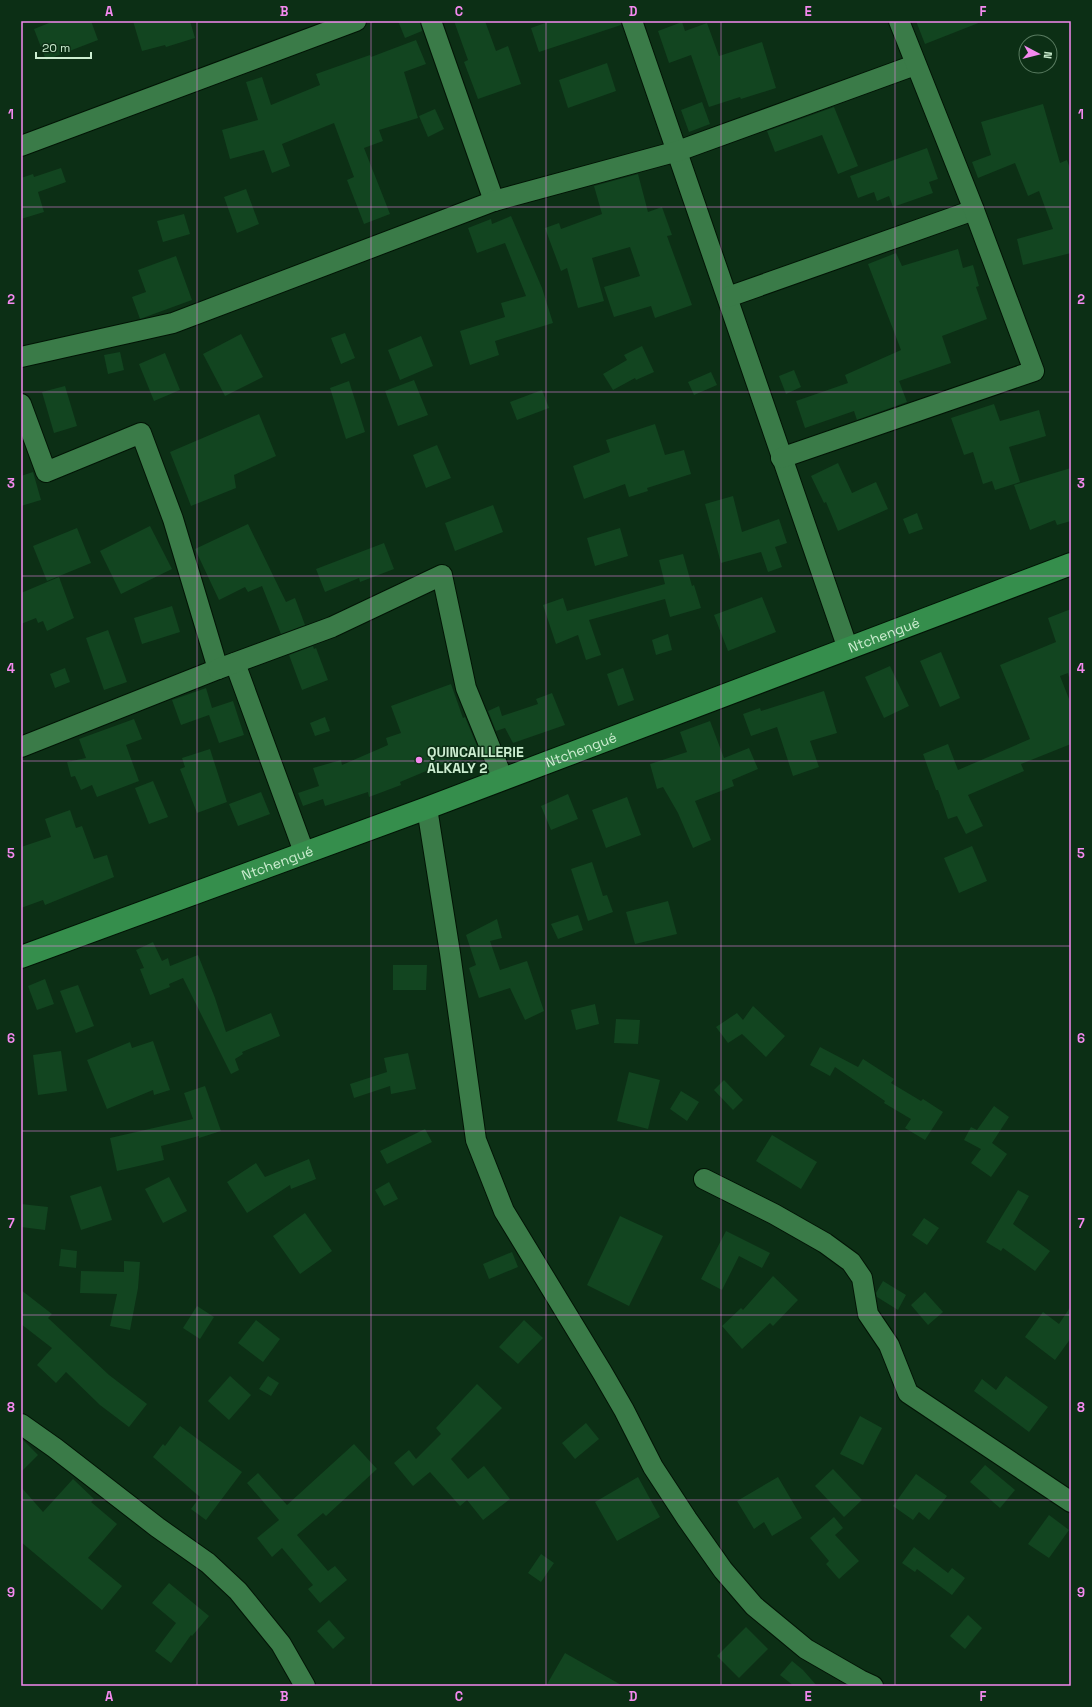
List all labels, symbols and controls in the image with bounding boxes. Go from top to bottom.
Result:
text: A [105,3,114,20]
text: B [280,3,289,20]
text: C [455,3,463,20]
text: D [629,3,638,20]
text: E [804,3,812,20]
text: F [980,3,987,20]
scale bar [36,34,91,60]
north arrow [1018,34,1058,74]
text: 20 m [42,40,70,56]
text: N [1041,51,1055,60]
text: 1 [8,106,14,123]
text: 1 [1078,106,1084,123]
text: 2 [7,291,15,308]
text: 2 [1077,291,1085,308]
text: 3 [7,475,15,492]
text: 3 [1077,475,1085,492]
street label: Ntchengué [845,613,922,657]
text: 4 [7,660,15,677]
text: 4 [1077,660,1085,677]
street label: Ntchengué [542,728,619,771]
place label: QUINCAILLERIE ALKALY 2 [427,743,524,777]
marker: QUINCAILLERIE ALKALY 2 [414,755,424,765]
street label: Ntchengué [239,842,316,884]
text: 5 [7,845,15,862]
text: 5 [1077,845,1085,862]
text: 6 [7,1030,15,1047]
text: 6 [1077,1030,1085,1047]
text: 7 [7,1215,15,1232]
text: 7 [1077,1215,1085,1232]
text: 8 [7,1399,15,1416]
text: 8 [1077,1399,1085,1416]
text: 9 [7,1584,15,1601]
text: 9 [1077,1584,1085,1601]
text: A [105,1688,114,1705]
text: B [280,1688,289,1705]
text: C [455,1688,463,1705]
text: D [629,1688,638,1705]
text: E [804,1688,812,1705]
text: F [980,1688,987,1705]

